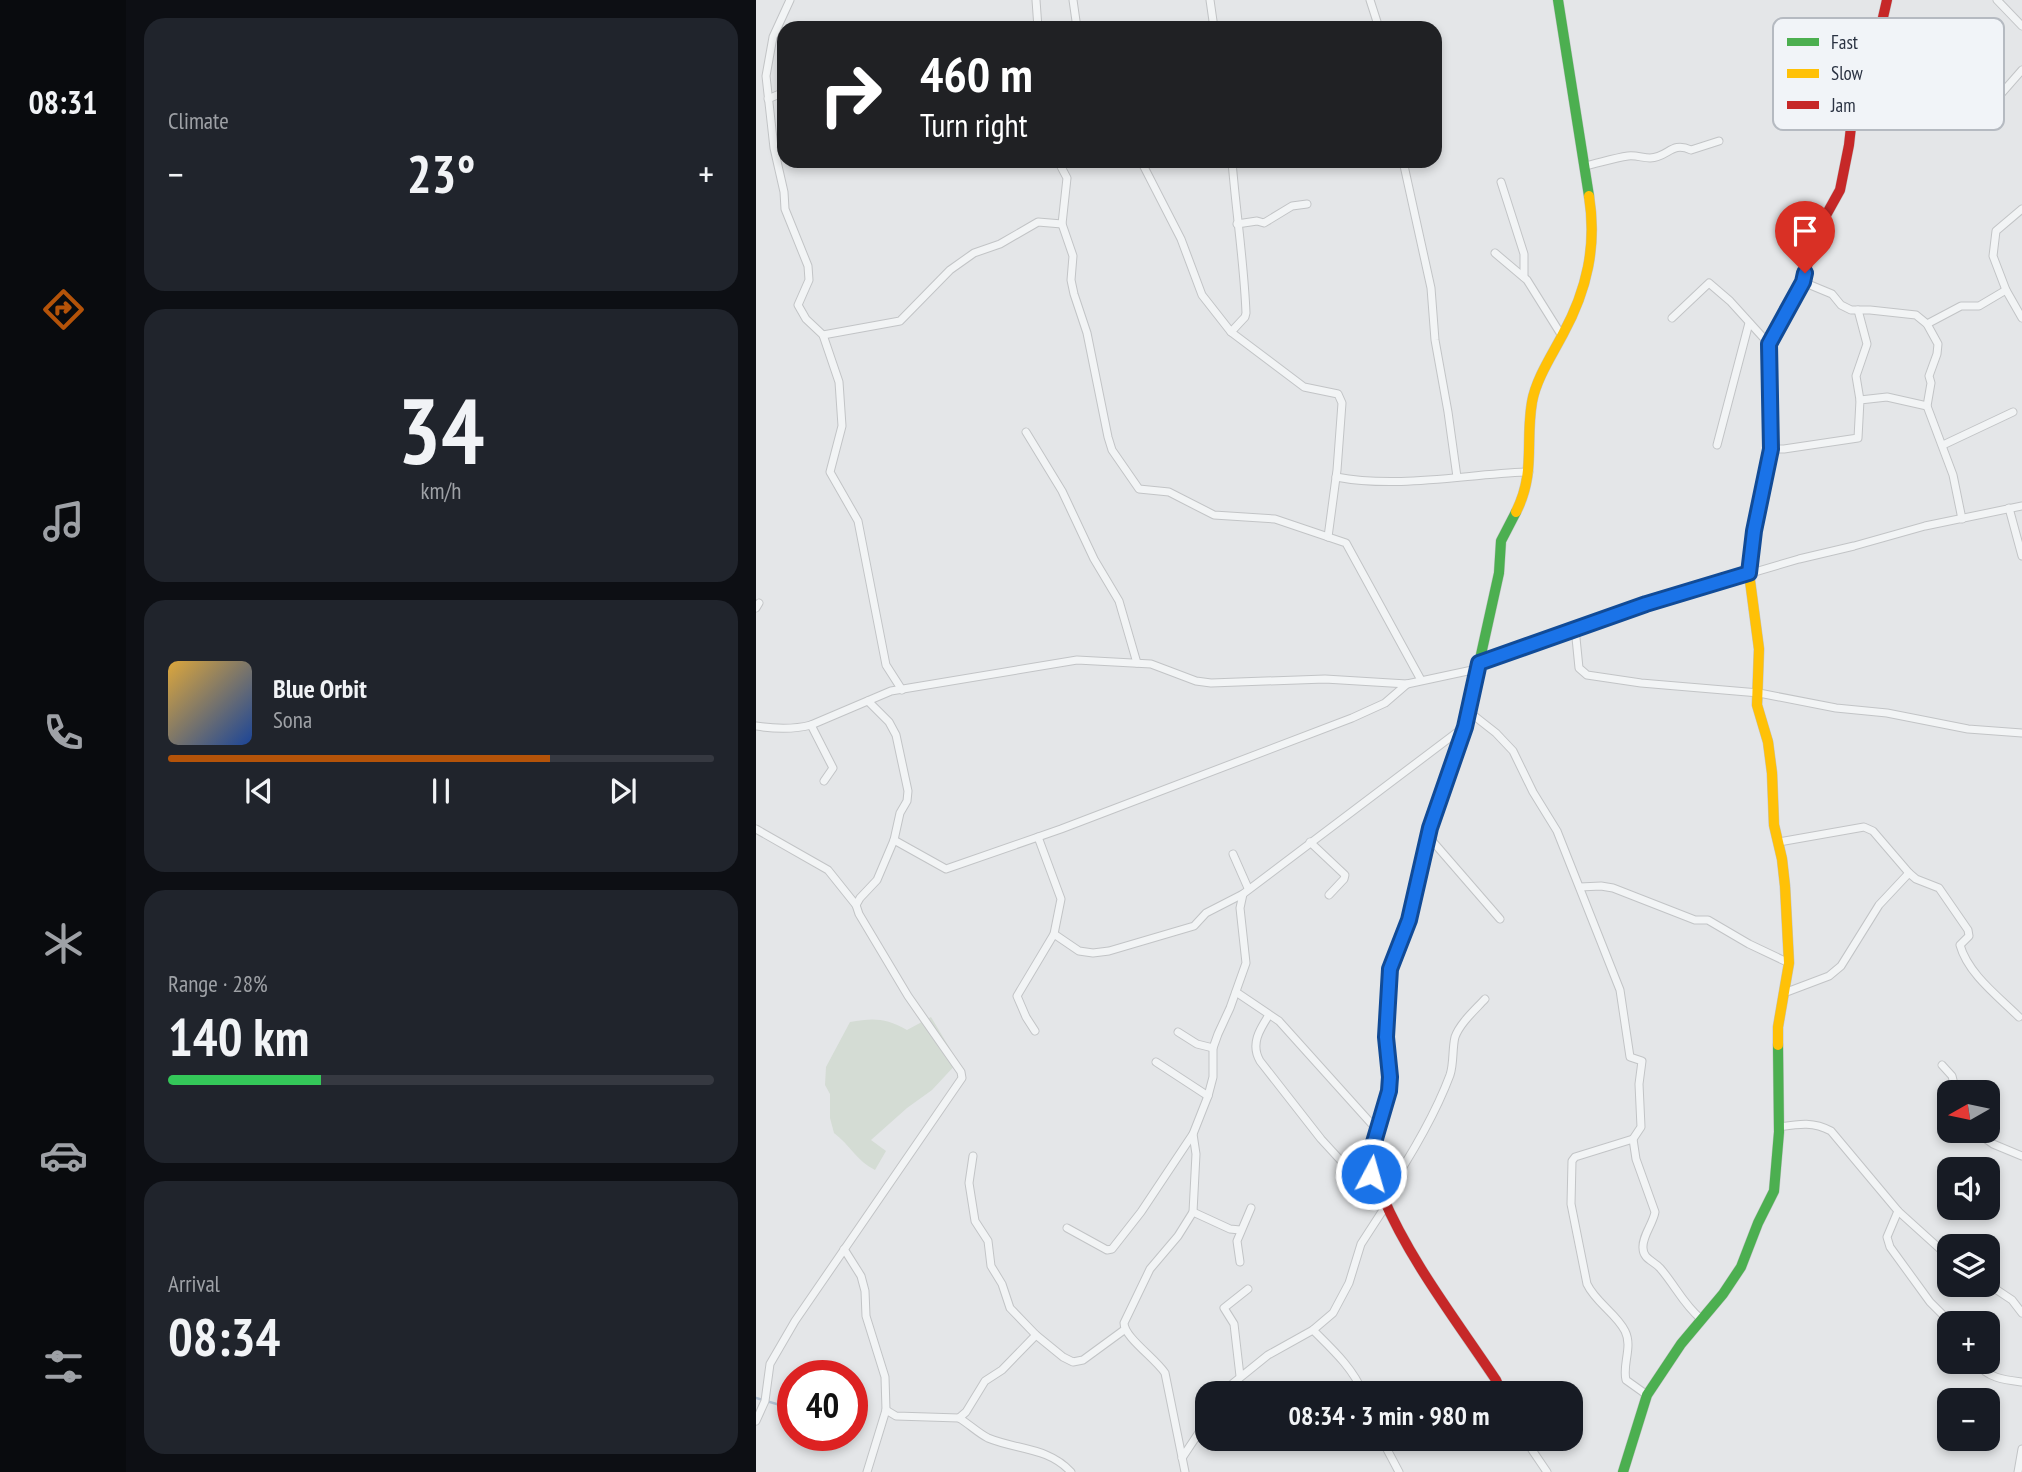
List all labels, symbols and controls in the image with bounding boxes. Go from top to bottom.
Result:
legend [1773,18,2004,130]
text: Fast [1831,30,1859,54]
text: 460 m [920,42,1033,106]
icon: right [805,49,896,140]
text: Slow [1831,61,1864,85]
text: 08:31 [28,81,98,123]
text: Jam [1830,93,1856,117]
text: Turn right [920,104,1028,146]
text: Climate [168,106,229,135]
text: 23° [407,140,475,207]
text: − [168,149,184,198]
text: + [698,149,714,198]
pin [1775,201,1835,273]
icon: arrive [1786,212,1824,250]
icon: directions [39,285,88,334]
text: 34 [398,371,485,489]
text: km/h [421,476,461,505]
icon: music [39,497,88,546]
text: Blue Orbit [273,672,367,705]
text: Sona [273,705,312,734]
icon: phone [39,708,88,757]
icon: previous [240,772,278,810]
icon: pause [422,772,460,810]
icon: next [604,772,642,810]
icon: climate [39,919,88,968]
text: Range · 28% [168,969,268,998]
text: 140 km [168,1003,309,1070]
north arrow [1937,1080,2000,1143]
map controls [1937,1080,2000,1451]
icon: car [39,1131,88,1180]
position arrow [1334,1137,1408,1211]
button: sound [1937,1157,2000,1220]
button: layers [1937,1234,2000,1297]
text: Arrival [168,1269,220,1298]
text: 08:34 [168,1303,280,1370]
button: + [1937,1311,2000,1374]
icon: filters [39,1342,88,1391]
speed limit sign: 40 [777,1360,868,1451]
button: − [1937,1388,2000,1451]
text: 08:34 · 3 min · 980 m [1289,1399,1489,1432]

